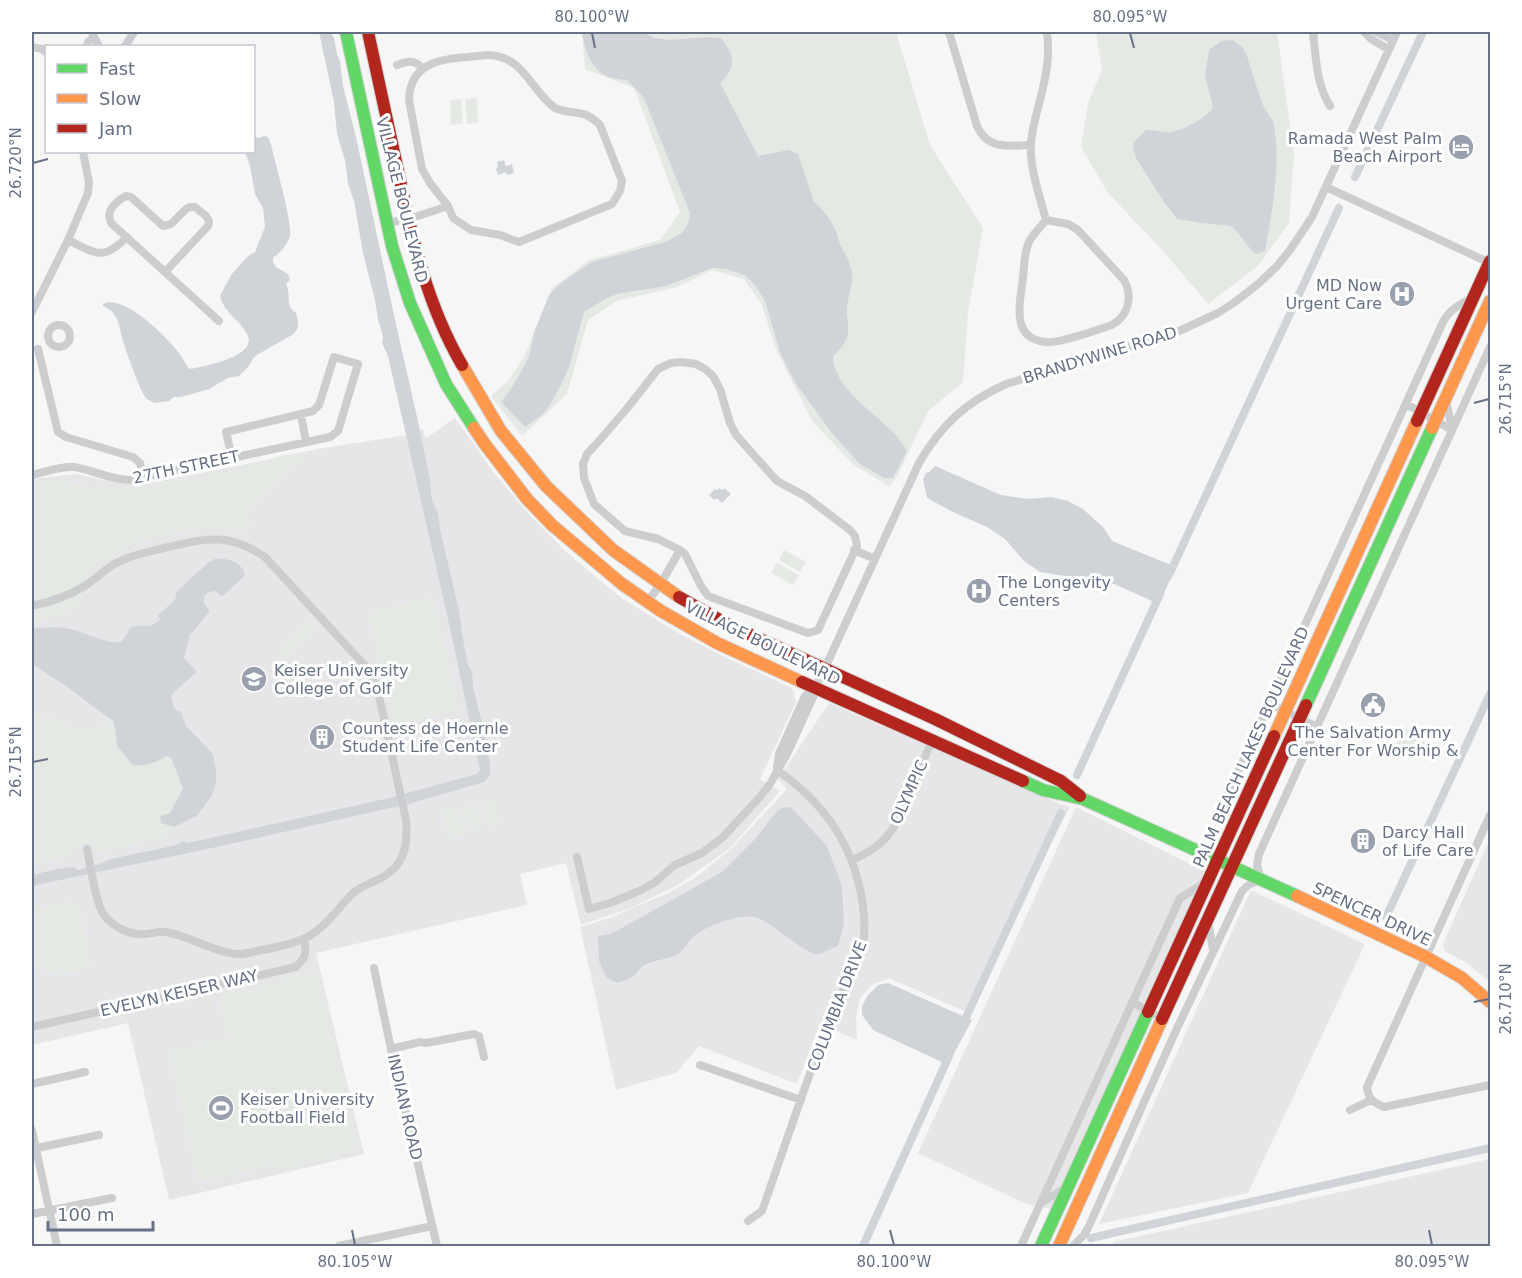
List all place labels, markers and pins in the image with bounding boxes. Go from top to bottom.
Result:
place label: Ramada West Palm Beach Airport [1288,129,1442,166]
hotel icon: Ramada West Palm Beach Airport [1446,132,1476,162]
place label: MD Now Urgent Care [1285,276,1382,313]
hospital icon: MD Now Urgent Care [1387,279,1417,309]
place label: The Longevity Centers [997,573,1111,610]
hospital icon: The Longevity Centers [964,576,994,606]
place label: Keiser University College of Golf [274,661,409,698]
school or university icon: Keiser University College of Golf [239,664,269,694]
public building icon: The Salvation Army Center For Worship & [1358,690,1388,720]
place label: Countess de Hoernle Student Life Center [342,719,509,756]
building icon: Countess de Hoernle Student Life Center [307,722,337,752]
place label: The Salvation Army Center For Worship & [1288,723,1458,760]
place label: Darcy Hall of Life Care [1382,823,1473,860]
building icon: Darcy Hall of Life Care [1348,826,1378,856]
place label: Keiser University Football Field [240,1090,375,1127]
sports icon: Keiser University Football Field [206,1093,236,1123]

